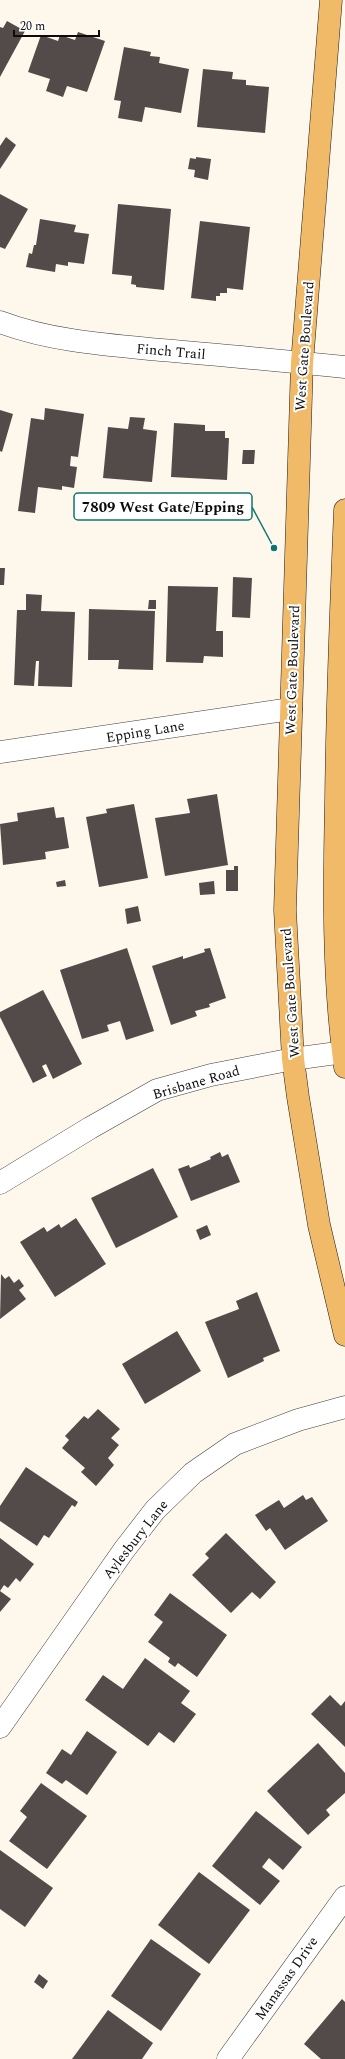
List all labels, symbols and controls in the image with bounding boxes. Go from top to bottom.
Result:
scale bar [14,12,99,38]
text: 20 m [20,17,45,36]
street label: West Gate Boulevard [289,280,320,412]
street label: Finch Trail [135,338,206,365]
callout: 7809 West Gate/Epping [74,493,252,520]
text: 7809 West Gate/Epping [82,496,244,519]
street label: West Gate Boulevard [280,605,305,735]
street label: Epping Lane [104,715,186,748]
street label: West Gate Boulevard [275,927,306,1059]
street label: Brisbane Road [150,1060,242,1105]
street label: Aylesbury Lane [98,1495,173,1583]
street label: Manassas Drive [250,1932,323,2024]

